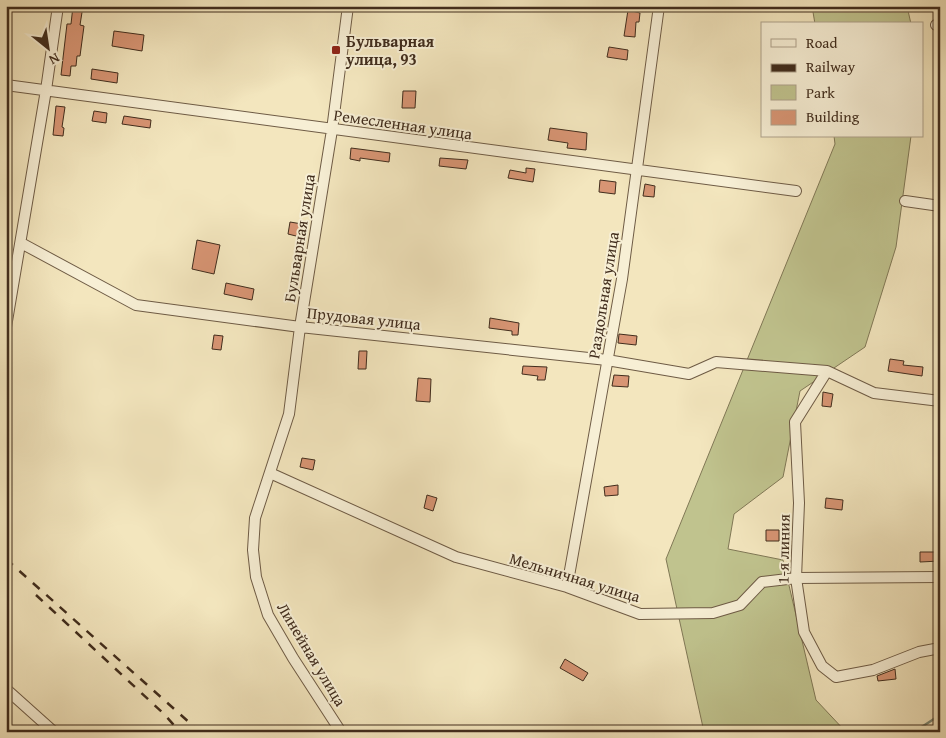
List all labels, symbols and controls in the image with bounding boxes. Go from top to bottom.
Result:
north arrow [22,22,72,72]
legend [761,22,924,138]
place label: Бульварная улица, 93 [345,29,435,71]
text: Road [806,32,837,53]
marker: Бульварная улица, 93 [330,44,342,56]
text: N [45,48,64,71]
text: Railway [806,56,856,77]
text: Park [806,82,835,103]
street label: Ремесленная улица [332,102,474,146]
text: Building [806,106,860,127]
street label: Бульварная улица [277,172,321,304]
street label: Раздольная улица [581,229,625,360]
street label: Прудовая улица [306,300,422,336]
street label: 1-я линия [770,514,796,584]
street label: Мельничная улица [507,546,644,608]
street label: Линейная улица [271,597,353,711]

